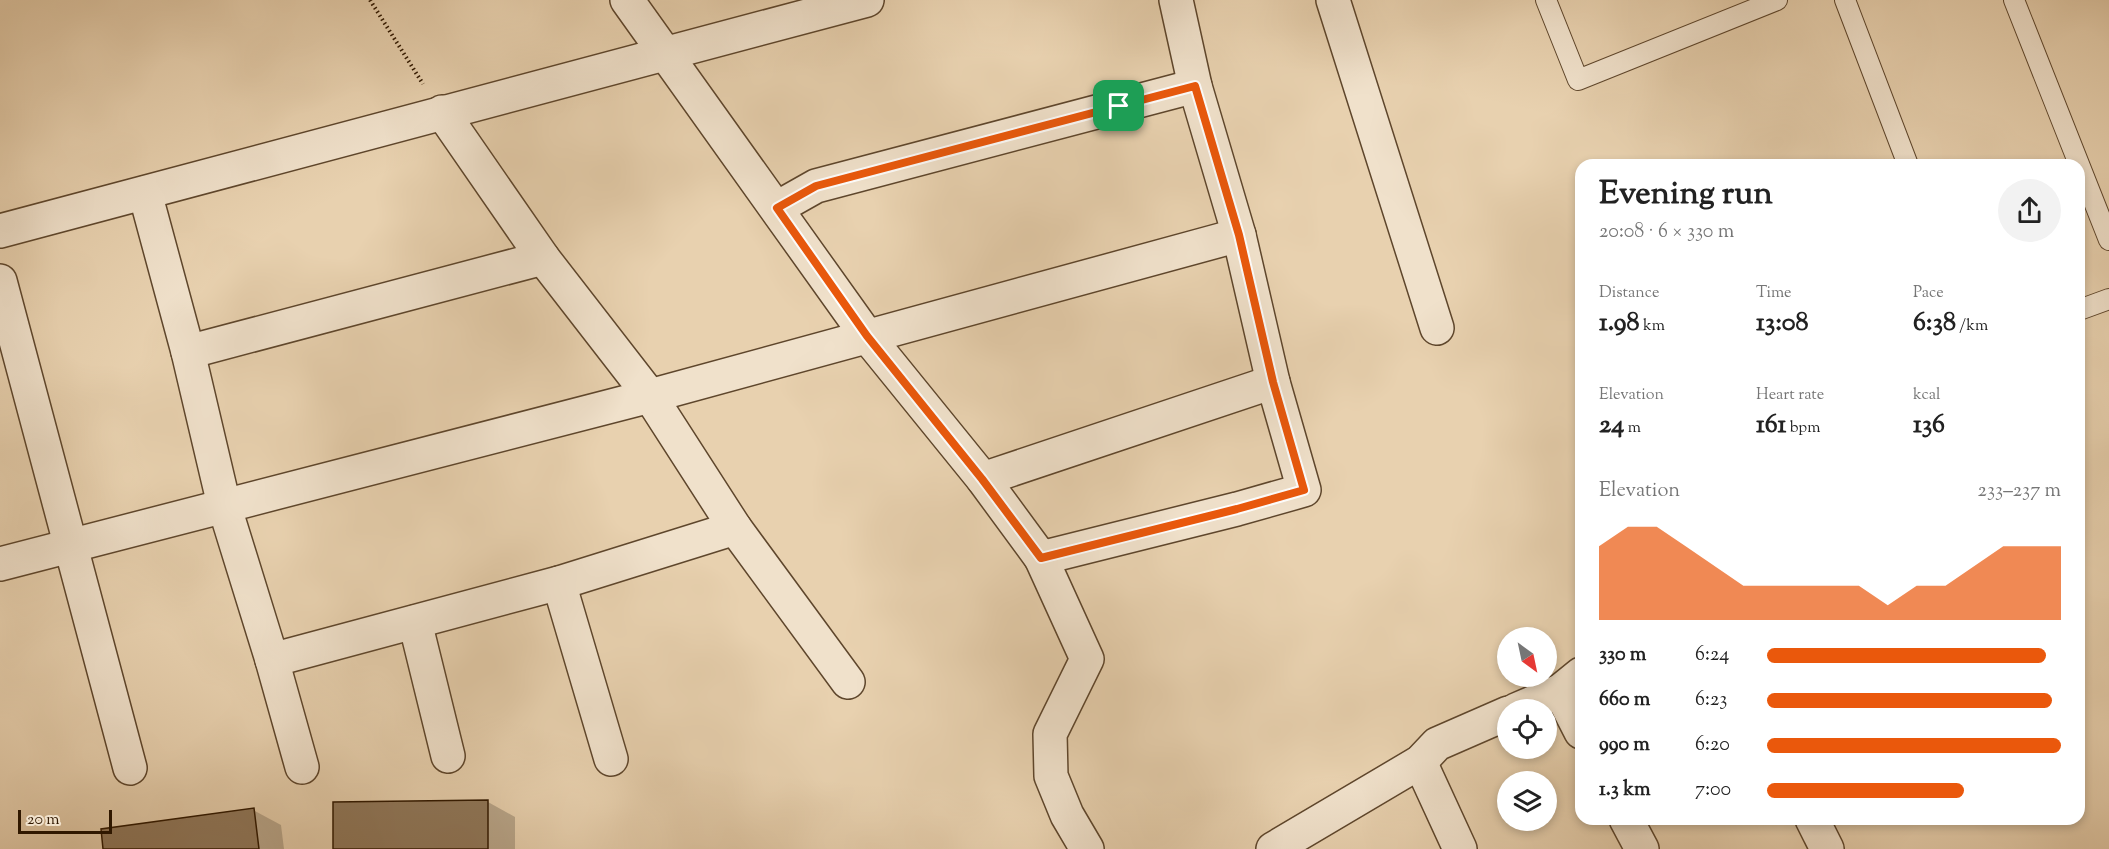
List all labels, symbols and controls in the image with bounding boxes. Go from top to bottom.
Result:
pin [1093,80,1144,131]
icon: arrive [1102,89,1135,122]
text: Evening run [1599,171,1773,219]
button: share [1998,179,2061,242]
text: 20:08 · 6 × 330 m [1599,218,1734,247]
text: Distance [1599,282,1659,305]
text: Time [1756,282,1792,305]
text: Pace [1913,282,1944,305]
text: 1.98 [1599,305,1640,342]
text: 13:08 [1756,305,1809,342]
text: 6:38 [1913,305,1956,342]
text: km [1640,315,1665,338]
text: /km [1956,315,1988,338]
text: Elevation [1599,384,1664,407]
text: Heart rate [1756,384,1824,407]
text: kcal [1913,384,1941,407]
text: 24 [1599,407,1624,444]
text: 161 [1756,407,1786,444]
text: 136 [1913,407,1945,444]
text: m [1624,417,1641,440]
text: bpm [1786,417,1820,440]
text: Elevation [1599,477,1680,506]
text: 233–237 m [1978,477,2061,506]
north arrow [1497,627,1557,687]
map controls [1497,627,1557,831]
text: 330 m [1599,641,1646,670]
text: 6:24 [1695,641,1729,670]
text: 660 m [1599,686,1650,715]
text: 6:23 [1695,686,1727,715]
button: locate [1497,699,1557,759]
text: 990 m [1599,731,1650,760]
text: 6:20 [1695,731,1730,760]
button: layers [1497,771,1557,831]
text: 1.3 km [1599,776,1651,805]
text: 7:00 [1695,776,1731,805]
scale bar [18,807,112,834]
text: 20 m [27,809,60,832]

